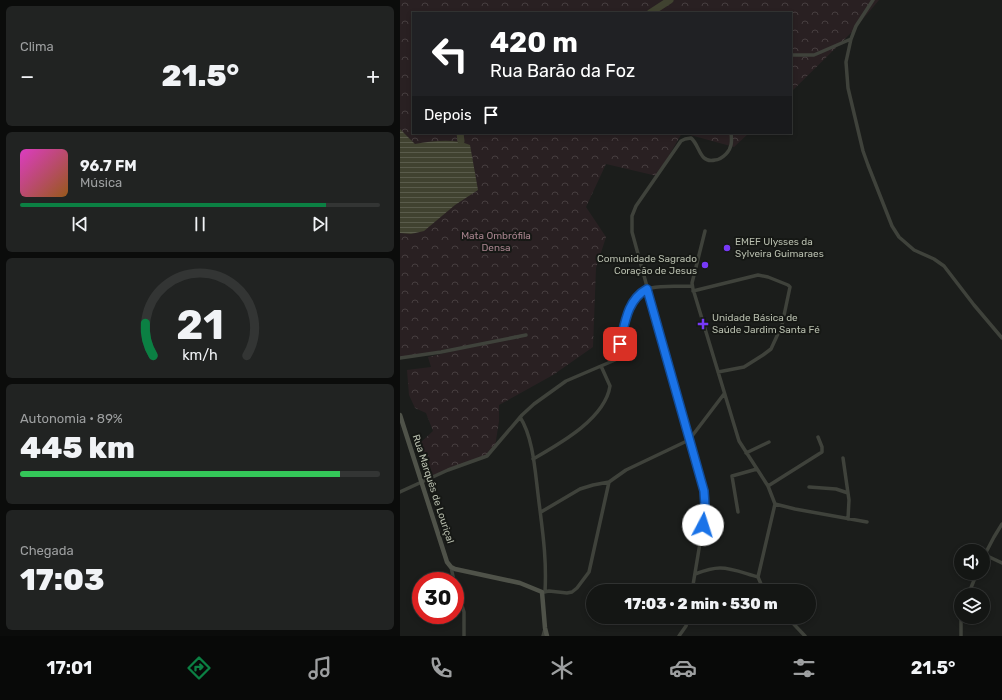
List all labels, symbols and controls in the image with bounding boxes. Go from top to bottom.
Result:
text: 420 m [490,26,578,59]
icon: left [424,28,476,80]
text: Clima [20,39,54,54]
text: 21.5° [161,58,239,94]
text: Rua Barão da Foz [490,60,635,82]
text: − [20,63,34,90]
text: + [366,63,380,90]
icon: arrive [480,104,502,126]
text: Depois [424,106,472,124]
text: 96.7 FM [80,157,137,175]
text: Música [80,175,122,190]
icon: previous [69,213,91,235]
icon: pause [189,213,211,235]
icon: next [309,213,331,235]
park label: Mata Ombrófila Densa [461,230,531,254]
place label: EMEF Ulysses da Sylveira Guimaraes [735,236,824,260]
marker: EMEF Ulysses da Sylveira Guimaraes [722,243,732,253]
place label: Comunidade Sagrado Coração de Jesus [597,253,697,277]
marker: Comunidade Sagrado Coração de Jesus [700,260,710,270]
text: 21 [176,300,224,349]
place label: Unidade Básica de Saúde Jardim Santa Fé [712,312,820,336]
marker: Unidade Básica de Saúde Jardim Santa Fé [697,318,709,330]
pin [603,327,637,361]
icon: arrive [609,333,631,355]
text: km/h [182,347,218,364]
text: Autonomia · 89% [20,411,123,426]
text: 445 km [20,430,135,466]
street label: Rua Marquês de Louriçal [410,433,456,545]
position arrow [682,504,724,546]
text: Chegada [20,543,74,558]
map controls [954,544,990,624]
button: sound [954,544,990,580]
text: 17:03 [20,562,104,598]
speed limit sign: 30 [412,572,464,624]
button: layers [954,588,990,624]
text: 17:03 · 2 min · 530 m [624,595,778,613]
icon: directions [185,654,213,682]
icon: music [306,654,334,682]
icon: phone [427,654,455,682]
icon: climate [548,654,576,682]
icon: car [669,654,697,682]
icon: filters [790,654,818,682]
text: 17:01 [46,657,92,679]
text: 21.5° [911,657,956,679]

